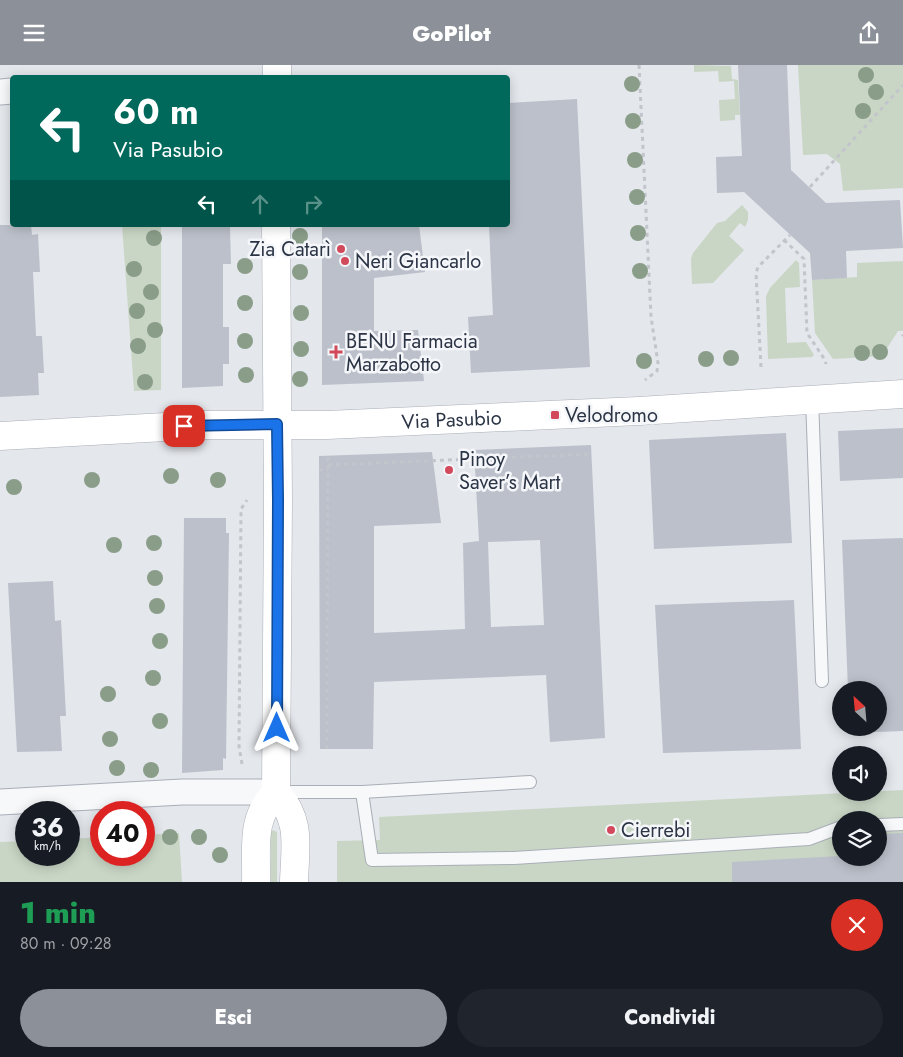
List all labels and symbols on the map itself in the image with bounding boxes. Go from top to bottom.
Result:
place label: Zia Catarì [249,235,331,264]
marker: Zia Catarì [335,243,347,255]
place label: Neri Giancarlo [355,247,481,276]
marker: Neri Giancarlo [339,255,351,267]
place label: BENU Farmacia Marzabotto [346,327,478,379]
marker: BENU Farmacia Marzabotto [330,346,342,358]
place label: Velodromo [565,401,658,430]
street label: Via Pasubio [401,403,502,437]
pin [163,405,205,447]
marker: Velodromo [549,409,561,421]
place label: Pinoy Saver’s Mart [459,445,560,497]
marker: Pinoy Saver’s Mart [443,464,455,476]
north arrow [832,681,888,736]
position arrow [250,701,302,753]
speed limit sign: 40 [90,801,155,866]
place label: Cierrebi [621,816,691,845]
marker: Cierrebi [605,824,617,836]

